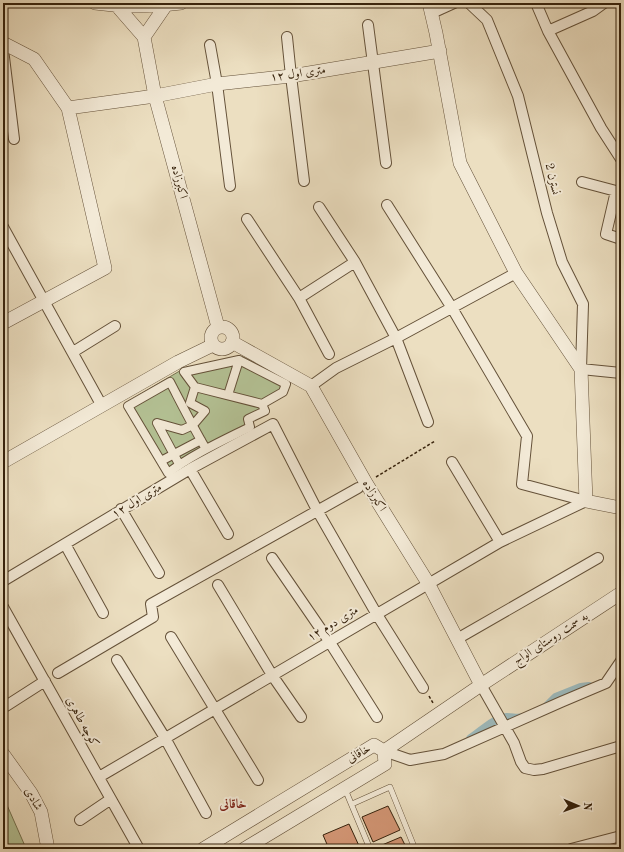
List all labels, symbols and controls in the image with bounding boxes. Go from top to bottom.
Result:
street label: ۱۲ متری اول [270,64,327,85]
street label: نسترن 2 [543,162,562,196]
street label: اکبرزاده [168,164,190,201]
street label: اکبرزاده [359,478,389,515]
street label: ۱۲ متری اول [110,481,165,521]
street label: ۱۲ متری دوم [306,604,363,647]
street label: به سمت روستای الواج [511,610,593,671]
street label: کوچه طاهری [62,694,102,750]
street label: خاقانی [345,743,373,765]
street label: شادی [22,786,44,813]
north arrow [558,786,598,826]
district label: خاقانی [218,797,247,812]
text: N [581,802,592,811]

